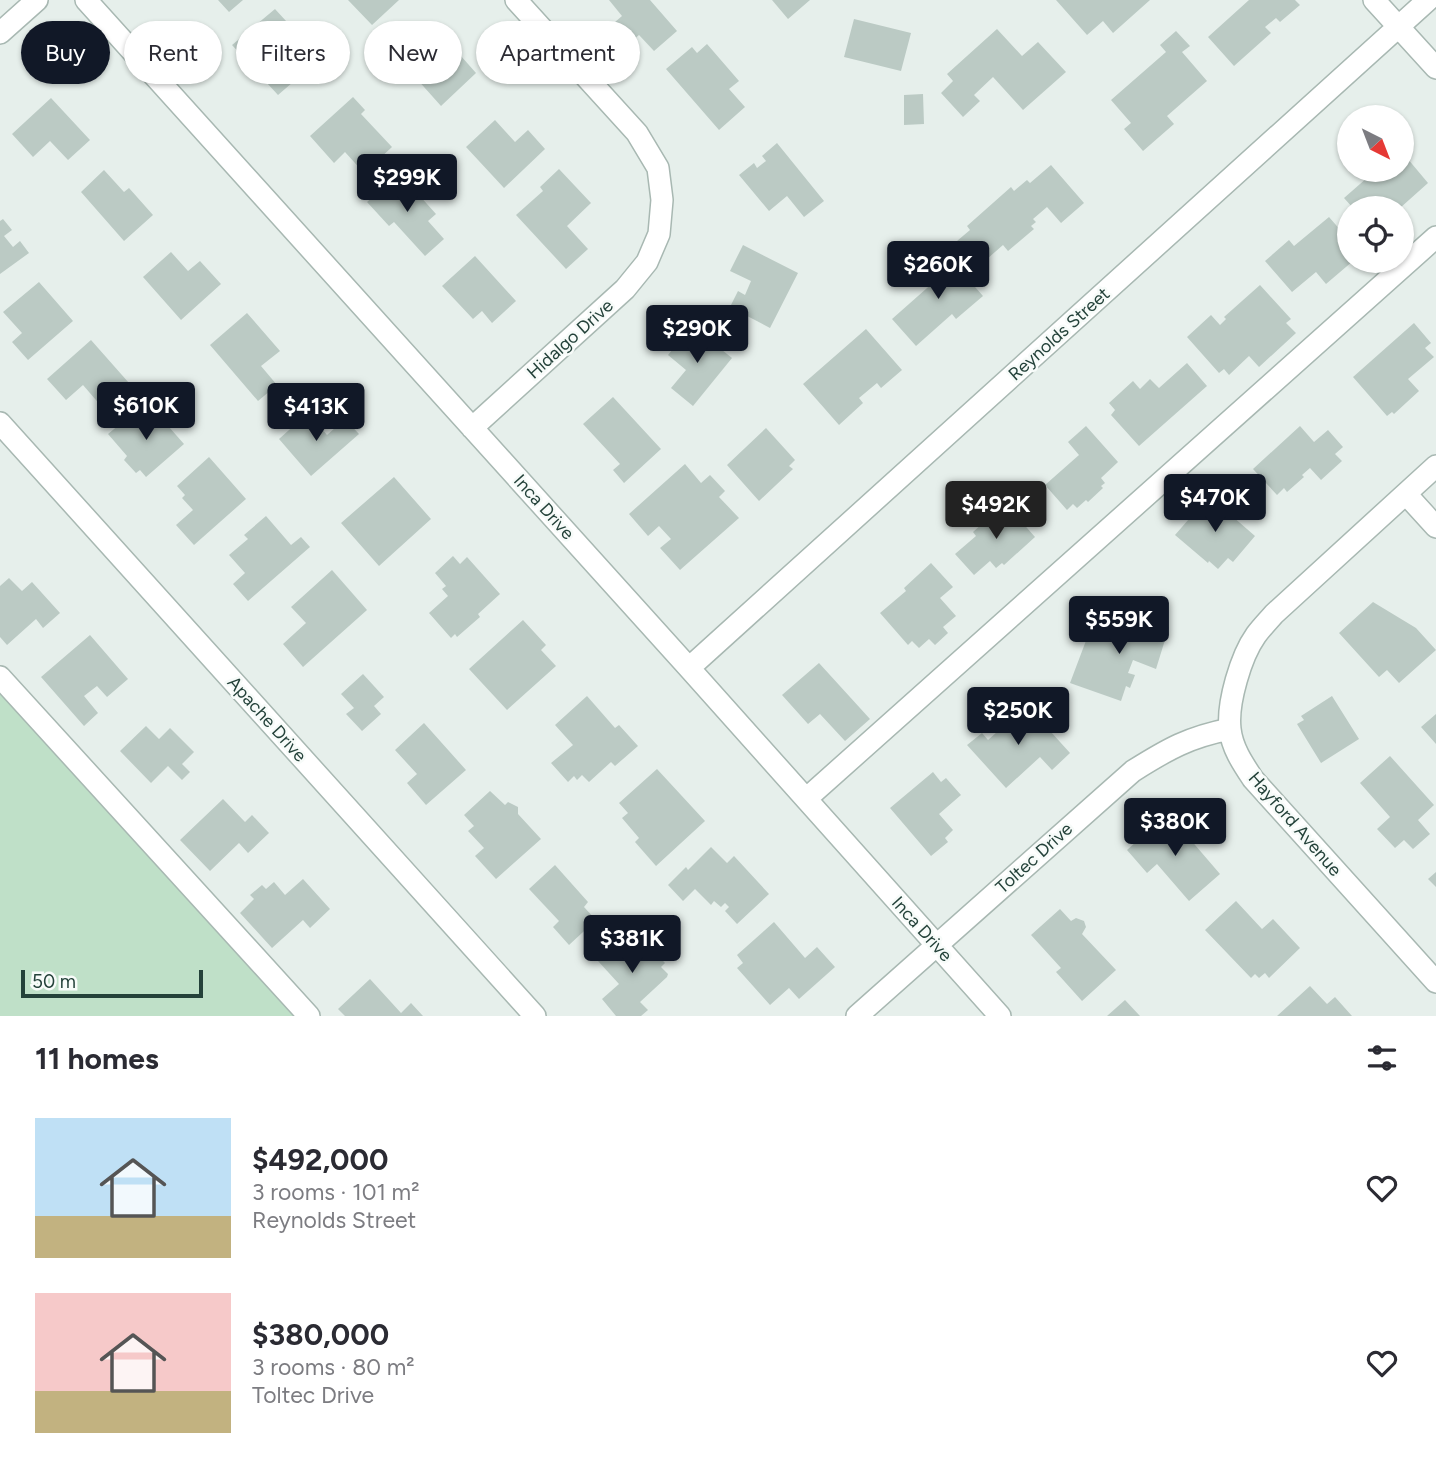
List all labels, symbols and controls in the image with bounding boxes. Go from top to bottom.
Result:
chip: Buy [21,21,110,84]
chip: Rent [124,21,222,84]
chip: Filters [236,21,350,84]
chip: New [364,21,462,84]
chip: Apartment [476,21,640,84]
north arrow [1337,105,1414,182]
map controls [1337,105,1414,273]
pin: $299K [358,154,456,214]
text: $299K [373,163,441,191]
button: locate [1337,196,1414,273]
pin: $260K [889,242,987,301]
text: $260K [903,250,973,278]
street label: Reynolds Street [1004,283,1114,385]
street label: Hidalgo Drive [522,294,618,383]
pin: $290K [648,306,746,365]
text: $290K [662,314,732,342]
pin: $610K [97,382,195,442]
pin: $413K [267,384,365,443]
text: $610K [113,391,179,419]
text: $413K [283,392,349,420]
street label: Inca Drive [509,470,579,544]
pin: $470K [1166,475,1264,534]
pin: $492K [947,482,1045,541]
text: $470K [1180,483,1250,511]
text: $492K [961,490,1031,518]
pin: $559K [1070,596,1168,656]
text: $559K [1085,605,1153,633]
street label: Apache Drive [223,672,311,766]
pin: $250K [969,688,1067,747]
text: $250K [983,696,1053,724]
street label: Hayford Avenue [1244,767,1346,881]
pin: $380K [1126,798,1224,858]
text: $380K [1140,807,1210,835]
street label: Toltec Drive [991,818,1077,898]
street label: Inca Drive [887,892,957,966]
pin: $381K [583,916,681,975]
text: $381K [600,924,664,952]
scale bar [21,967,203,999]
text: 50 m [32,970,76,993]
icon: filters [1363,1039,1401,1077]
text: 11 homes [35,1040,159,1077]
text: $492,000 [252,1141,388,1178]
icon: home [91,1146,175,1230]
icon: heart [1363,1169,1401,1207]
text: 3 rooms · 101 m² [252,1178,419,1206]
text: Reynolds Street [252,1206,416,1234]
text: $380,000 [252,1316,389,1353]
icon: home [91,1321,175,1405]
icon: heart [1363,1344,1401,1382]
text: 3 rooms · 80 m² [252,1353,415,1381]
text: Toltec Drive [252,1381,374,1409]

